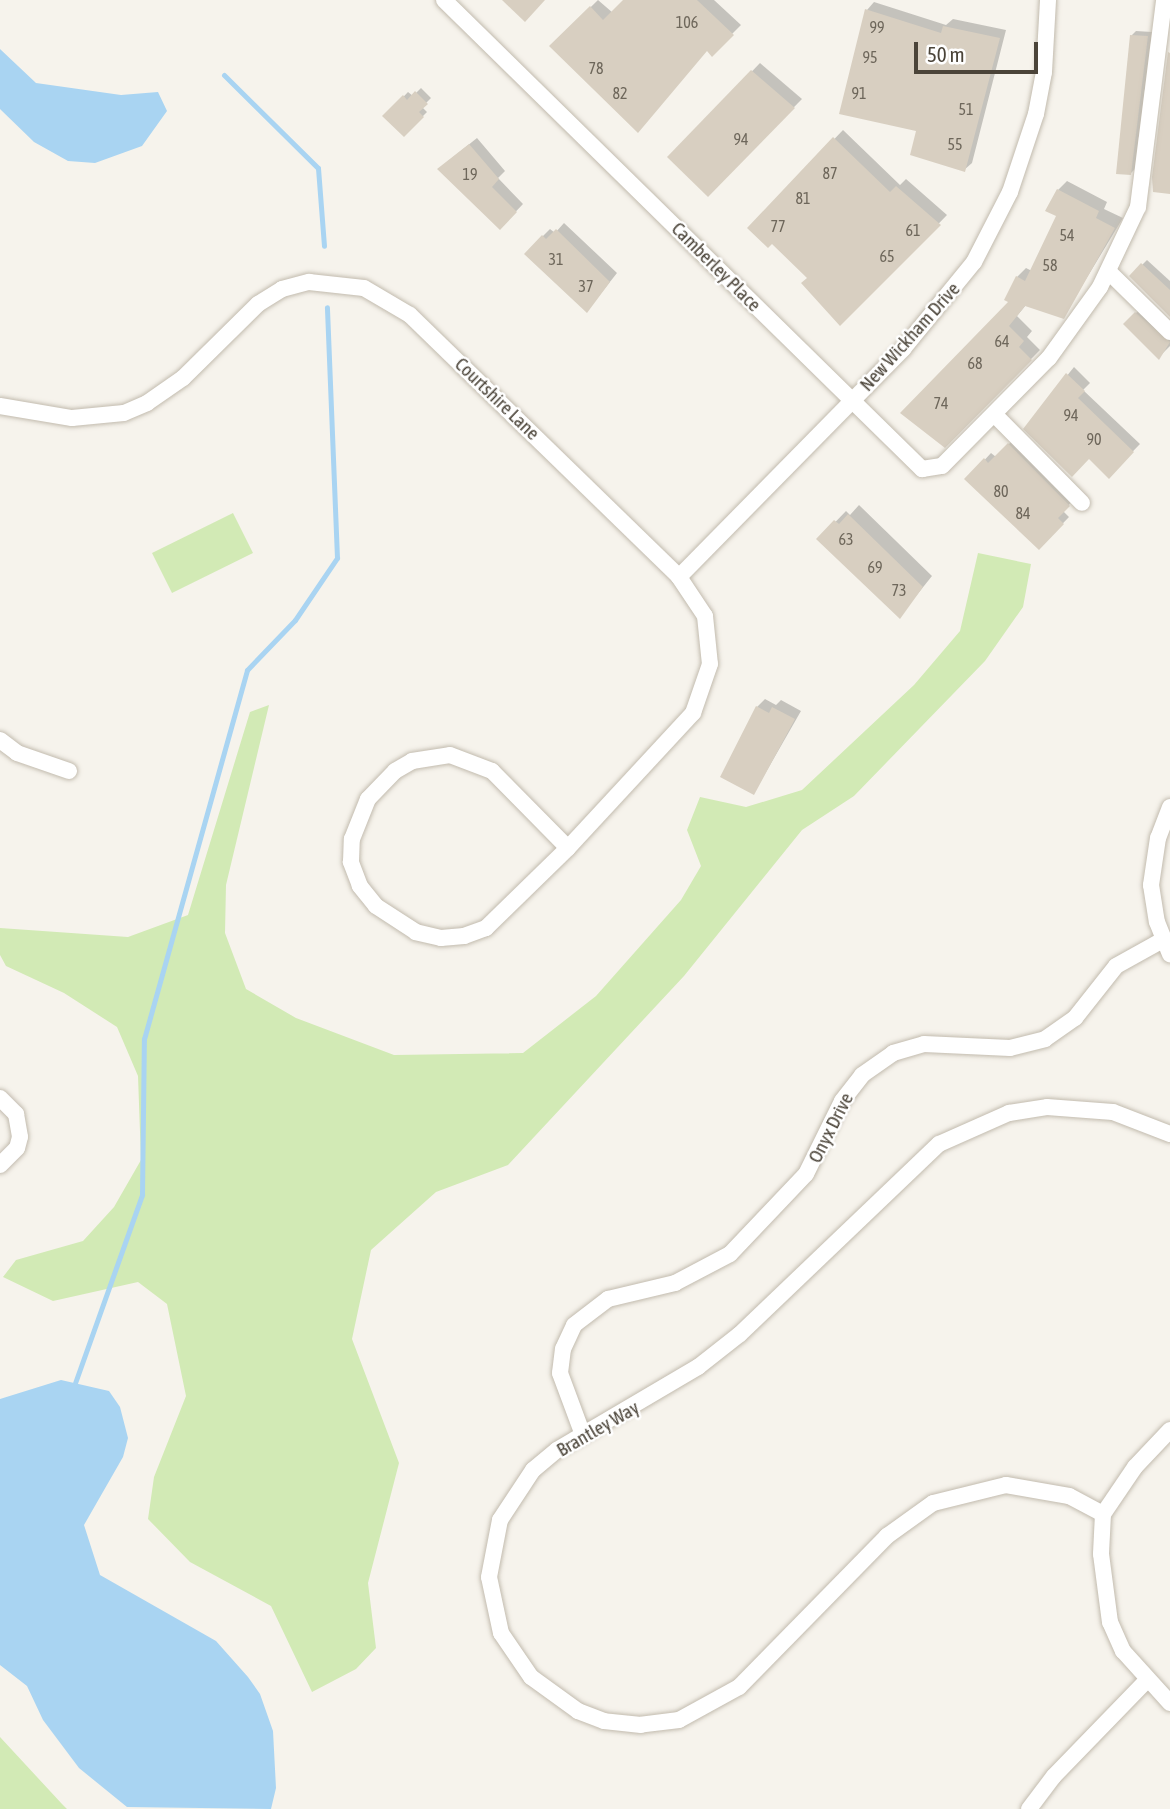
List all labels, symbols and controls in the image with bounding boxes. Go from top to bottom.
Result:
house number: 106 [676,12,698,32]
house number: 99 [869,17,885,37]
scale bar [918,28,1042,72]
text: 50 m [927,42,965,66]
house number: 95 [862,47,878,67]
house number: 78 [588,58,604,78]
house number: 82 [612,83,628,103]
house number: 91 [851,83,867,103]
house number: 51 [958,99,974,119]
house number: 94 [733,129,749,149]
house number: 55 [947,134,963,154]
house number: 87 [822,163,838,183]
house number: 19 [462,164,478,184]
house number: 81 [795,188,811,208]
house number: 77 [770,216,786,236]
street label: Camberley Place [667,218,765,316]
house number: 61 [905,220,921,240]
house number: 54 [1059,225,1075,245]
house number: 65 [879,246,895,266]
house number: 31 [548,249,564,269]
house number: 58 [1042,255,1058,275]
house number: 37 [578,276,594,296]
street label: New Wickham Drive [855,278,965,396]
house number: 64 [994,331,1010,351]
street label: Courtshire Lane [450,353,544,445]
house number: 68 [967,353,983,373]
house number: 74 [933,393,949,413]
house number: 94 [1063,405,1079,425]
house number: 90 [1086,429,1102,449]
house number: 80 [993,481,1009,501]
house number: 84 [1015,503,1031,523]
house number: 63 [838,529,854,549]
house number: 69 [867,557,883,577]
house number: 73 [891,580,907,600]
street label: Onyx Drive [804,1089,858,1167]
street label: Brantley Way [553,1396,643,1462]

